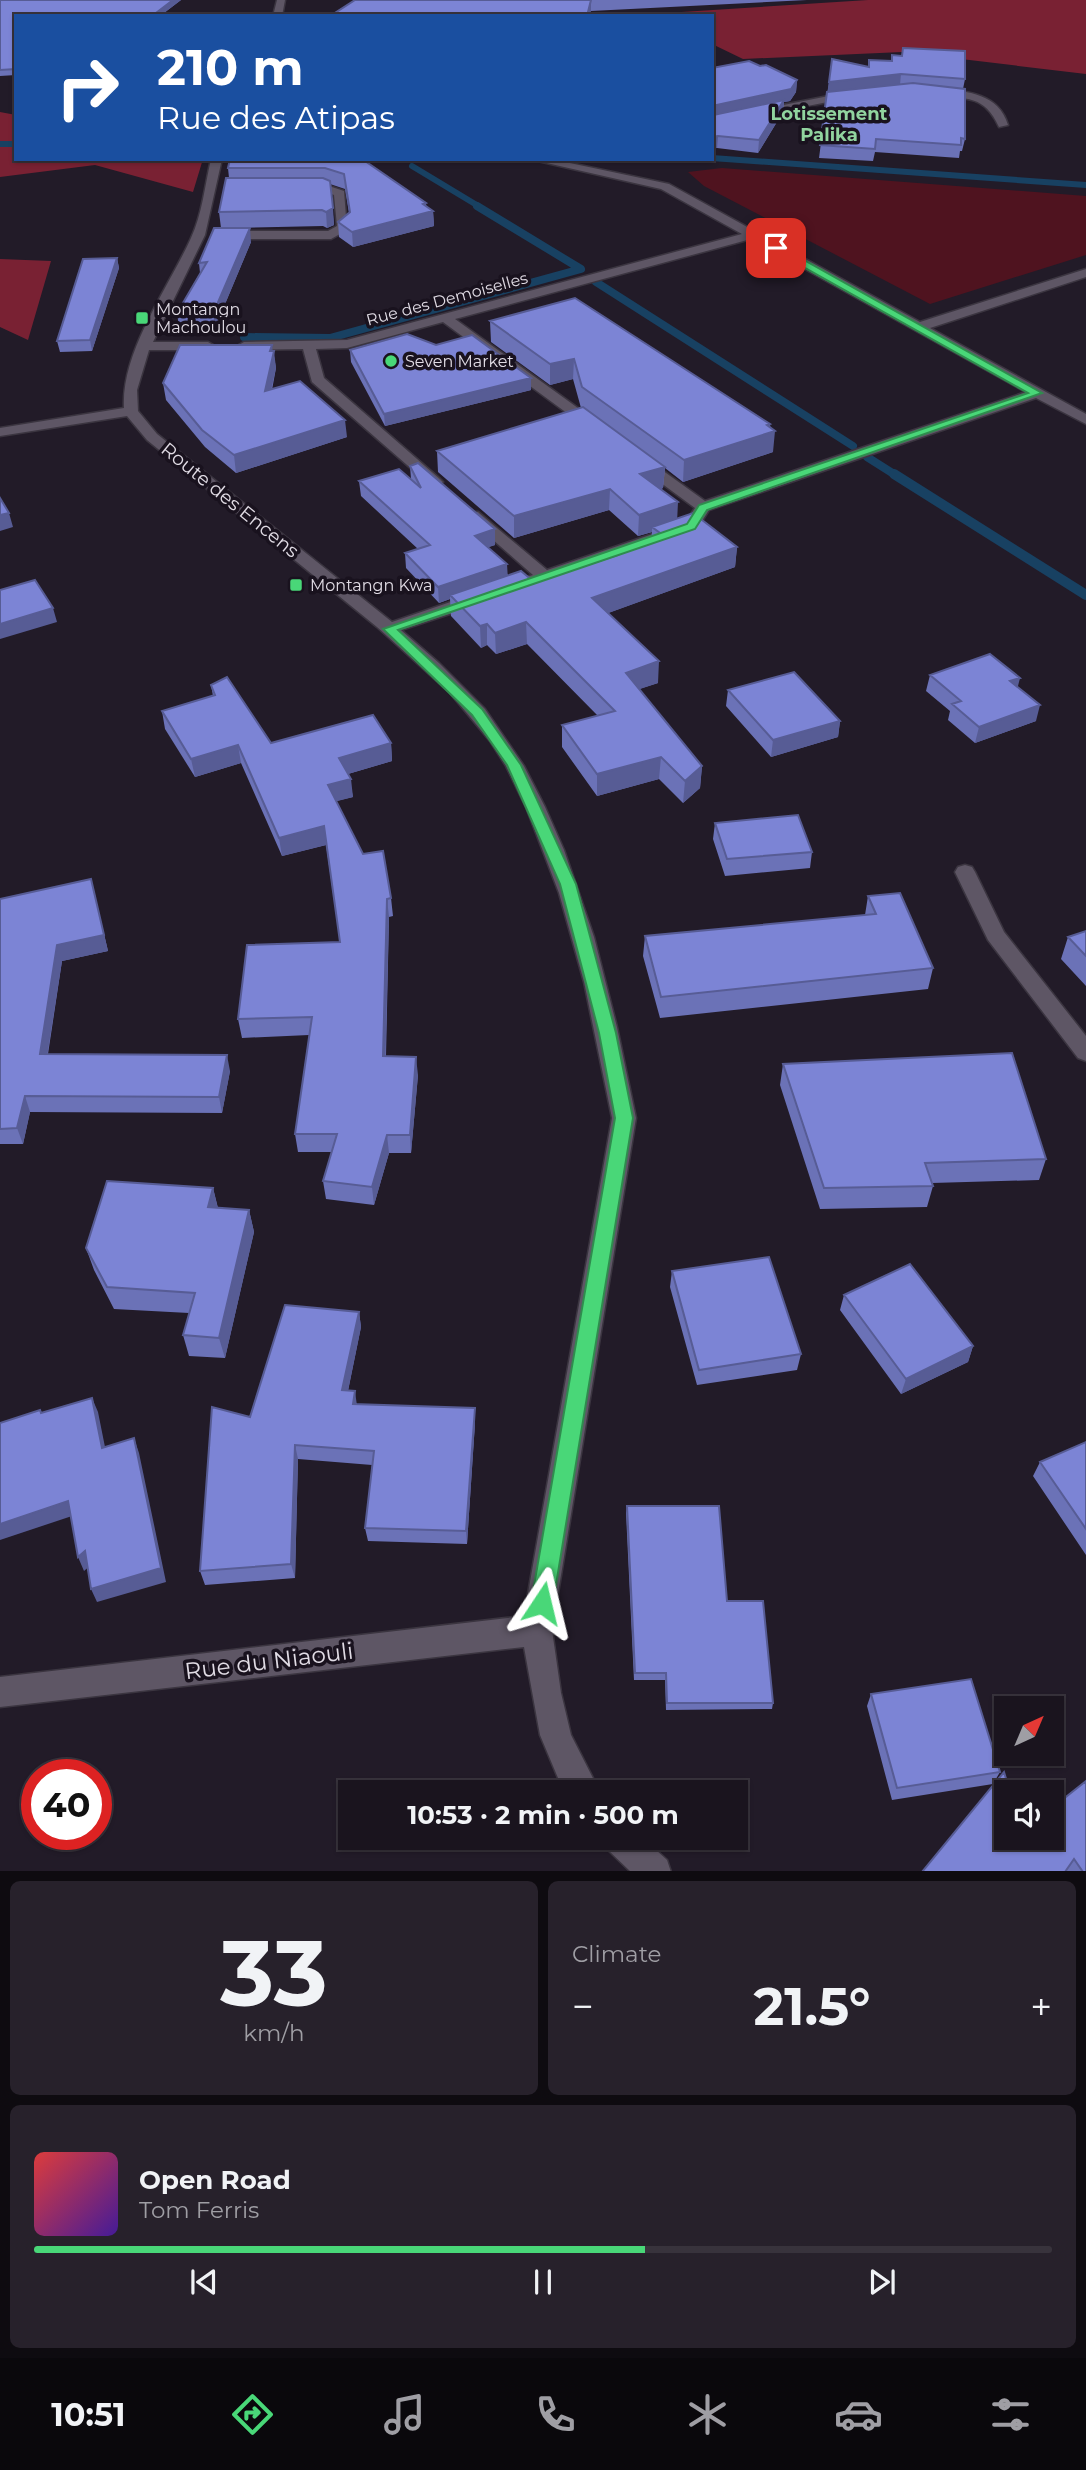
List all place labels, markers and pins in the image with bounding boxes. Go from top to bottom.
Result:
pin [746,218,806,278]
place label: Montangn Machoulou [156,300,246,337]
marker: Montangn Machoulou [134,310,150,326]
place label: Seven Market [405,352,514,371]
marker: Seven Market [383,353,399,369]
place label: Montangn Kwa [310,576,433,595]
marker: Montangn Kwa [288,577,304,593]

